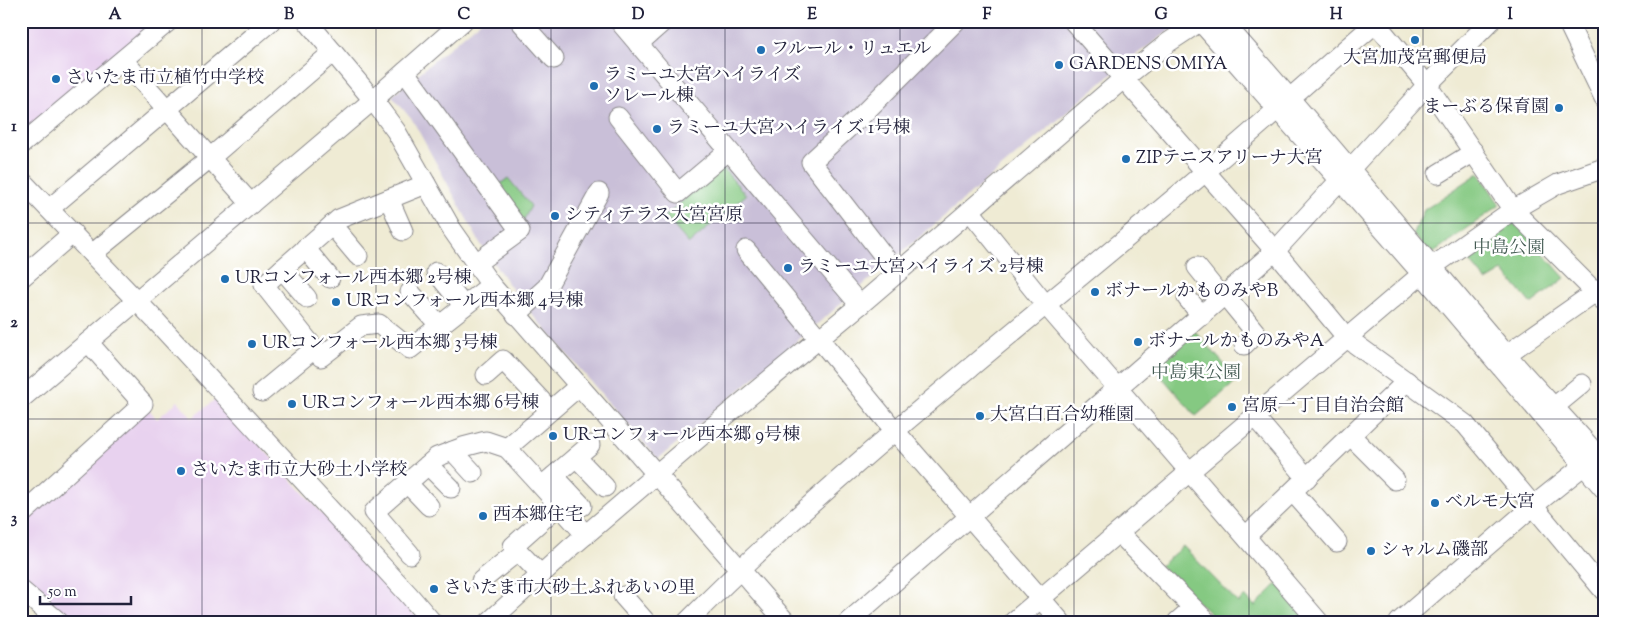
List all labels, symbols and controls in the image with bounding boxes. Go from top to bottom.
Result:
text: A [109,4,122,27]
text: B [284,4,294,27]
text: C [458,4,471,27]
text: D [632,4,645,27]
text: E [807,4,817,27]
text: F [983,4,992,27]
text: G [1154,4,1168,27]
text: H [1330,4,1343,27]
text: I [1507,4,1513,27]
marker: 大宮加茂宮郵便局 [1409,34,1421,46]
place label: フルール・リュエル [771,37,931,63]
marker: フルール・リュエル [755,44,767,56]
place label: 大宮加茂宮郵便局 [1343,46,1487,72]
place label: GARDENS OMIYA [1069,52,1228,78]
marker: GARDENS OMIYA [1053,59,1065,71]
place label: ラミーユ大宮ハイライズ ソレール棟 [604,63,801,110]
place label: さいたま市立植竹中学校 [66,66,264,92]
marker: さいたま市立植竹中学校 [50,73,62,85]
marker: ラミーユ大宮ハイライズ ソレール棟 [588,80,600,92]
place label: まーぶる保育園 [1423,95,1549,121]
marker: まーぶる保育園 [1553,102,1565,114]
text: 1 [11,116,17,139]
place label: ラミーユ大宮ハイライズ 1号棟 [667,116,910,142]
marker: ラミーユ大宮ハイライズ 1号棟 [651,123,663,135]
place label: ZIPテニスアリーナ大宮 [1136,146,1323,172]
marker: ZIPテニスアリーナ大宮 [1120,153,1132,165]
place label: シティテラス大宮宮原 [565,203,743,229]
marker: シティテラス大宮宮原 [549,210,561,222]
park label: 中島公園 [1473,236,1545,262]
place label: ラミーユ大宮ハイライズ 2号棟 [798,255,1044,281]
marker: ラミーユ大宮ハイライズ 2号棟 [782,262,794,274]
place label: URコンフォール西本郷 2号棟 [235,266,472,292]
marker: URコンフォール西本郷 2号棟 [219,273,231,285]
place label: ボナールかものみやB [1105,279,1278,305]
marker: ボナールかものみやB [1089,286,1101,298]
place label: URコンフォール西本郷 4号棟 [346,289,583,315]
marker: URコンフォール西本郷 4号棟 [330,296,342,308]
text: 2 [10,312,18,335]
place label: ボナールかものみやA [1148,329,1325,355]
place label: URコンフォール西本郷 3号棟 [262,331,497,357]
marker: ボナールかものみやA [1132,336,1144,348]
marker: URコンフォール西本郷 3号棟 [246,338,258,350]
park label: 中島東公園 [1151,361,1241,387]
place label: URコンフォール西本郷 6号棟 [302,391,539,417]
place label: 宮原一丁目自治会館 [1242,394,1404,420]
marker: URコンフォール西本郷 6号棟 [286,398,298,410]
marker: 宮原一丁目自治会館 [1226,401,1238,413]
place label: 大宮白百合幼稚園 [990,403,1134,429]
marker: 大宮白百合幼稚園 [974,410,986,422]
place label: URコンフォール西本郷 9号棟 [563,423,800,449]
marker: URコンフォール西本郷 9号棟 [547,430,559,442]
place label: さいたま市立大砂土小学校 [191,458,407,484]
marker: さいたま市立大砂土小学校 [175,465,187,477]
place label: ベルモ大宮 [1445,490,1535,516]
marker: ベルモ大宮 [1429,497,1441,509]
place label: 西本郷住宅 [493,503,583,529]
text: 3 [11,508,18,531]
marker: 西本郷住宅 [477,510,489,522]
place label: シャルム磯部 [1381,538,1488,564]
marker: シャルム磯部 [1365,545,1377,557]
scale bar [40,573,131,605]
place label: さいたま市大砂土ふれあいの里 [444,576,696,602]
text: 50 m [47,582,77,603]
marker: さいたま市大砂土ふれあいの里 [428,583,440,595]

